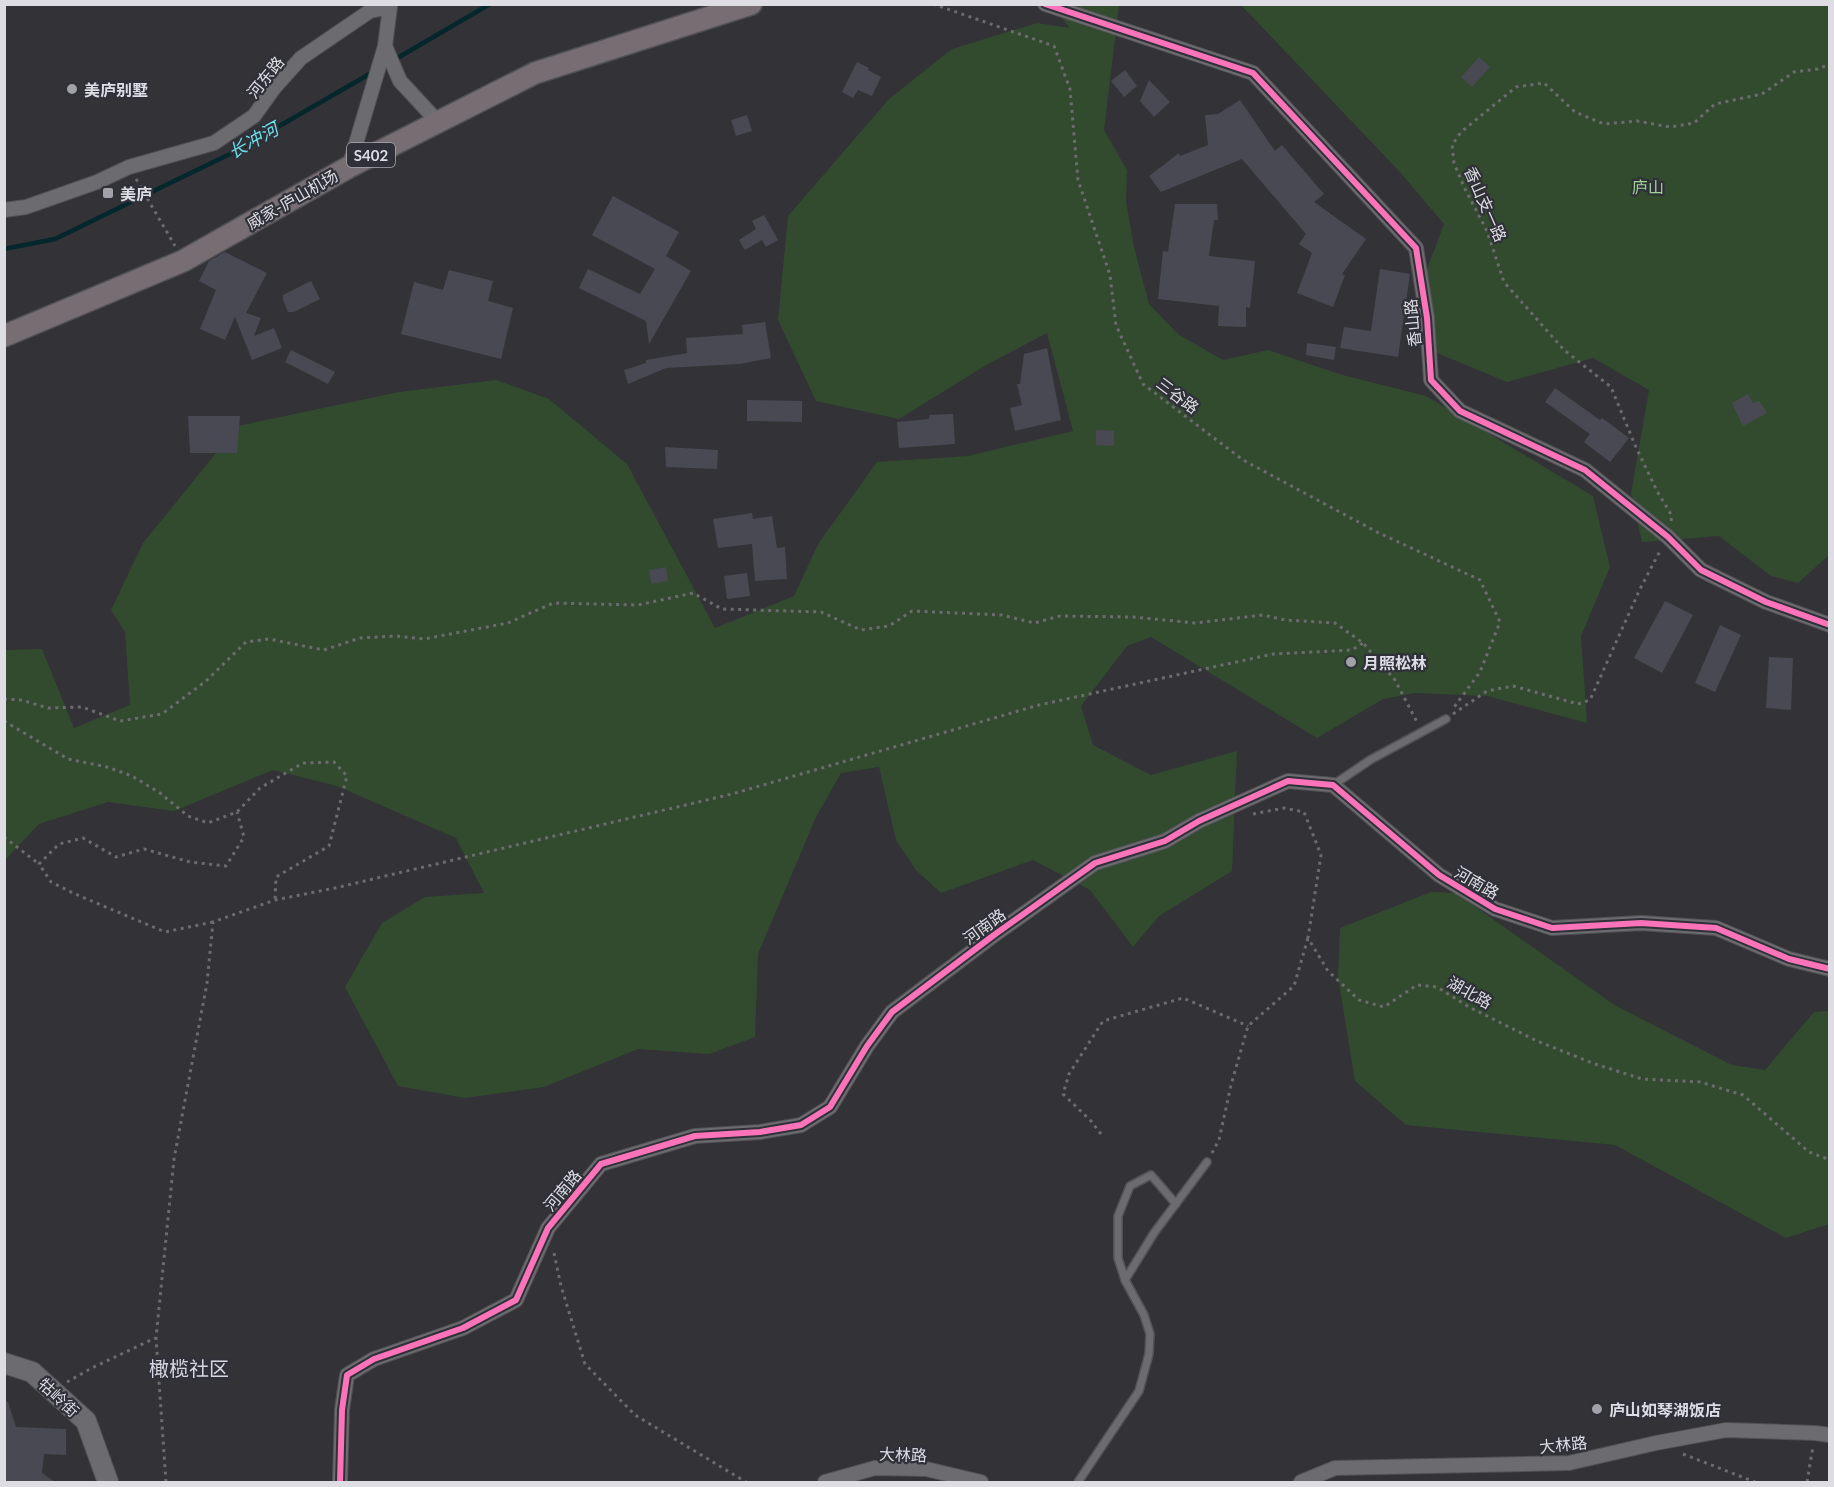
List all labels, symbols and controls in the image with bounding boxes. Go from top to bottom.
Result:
street label: 河东路 [243,52,287,102]
place label: 美庐别墅 [84,80,148,99]
marker: 美庐别墅 [65,82,79,96]
water label: 长冲河 [224,116,285,163]
road number: S402 [347,143,395,167]
street label: 香山支一路 [1461,164,1511,244]
street label: 威家-庐山机场 [243,165,341,233]
park label: 庐山 [1632,177,1664,196]
place label: 美庐 [120,184,152,203]
marker: 美庐 [101,186,115,200]
street label: 香山路 [1400,298,1424,348]
street label: 三谷路 [1153,373,1203,417]
place label: 月照松林 [1363,653,1427,672]
marker: 月照松林 [1344,655,1358,669]
street label: 河南路 [1451,862,1503,902]
street label: 河南路 [959,904,1009,948]
street label: 湖北路 [1444,972,1496,1012]
street label: 河南路 [539,1166,585,1214]
district label: 橄榄社区 [149,1356,229,1380]
street label: 牯岭街 [35,1374,83,1420]
place label: 庐山如琴湖饭店 [1609,1400,1721,1419]
marker: 庐山如琴湖饭店 [1590,1402,1604,1416]
street label: 大林路 [1538,1432,1588,1456]
street label: 大林路 [879,1444,927,1464]

